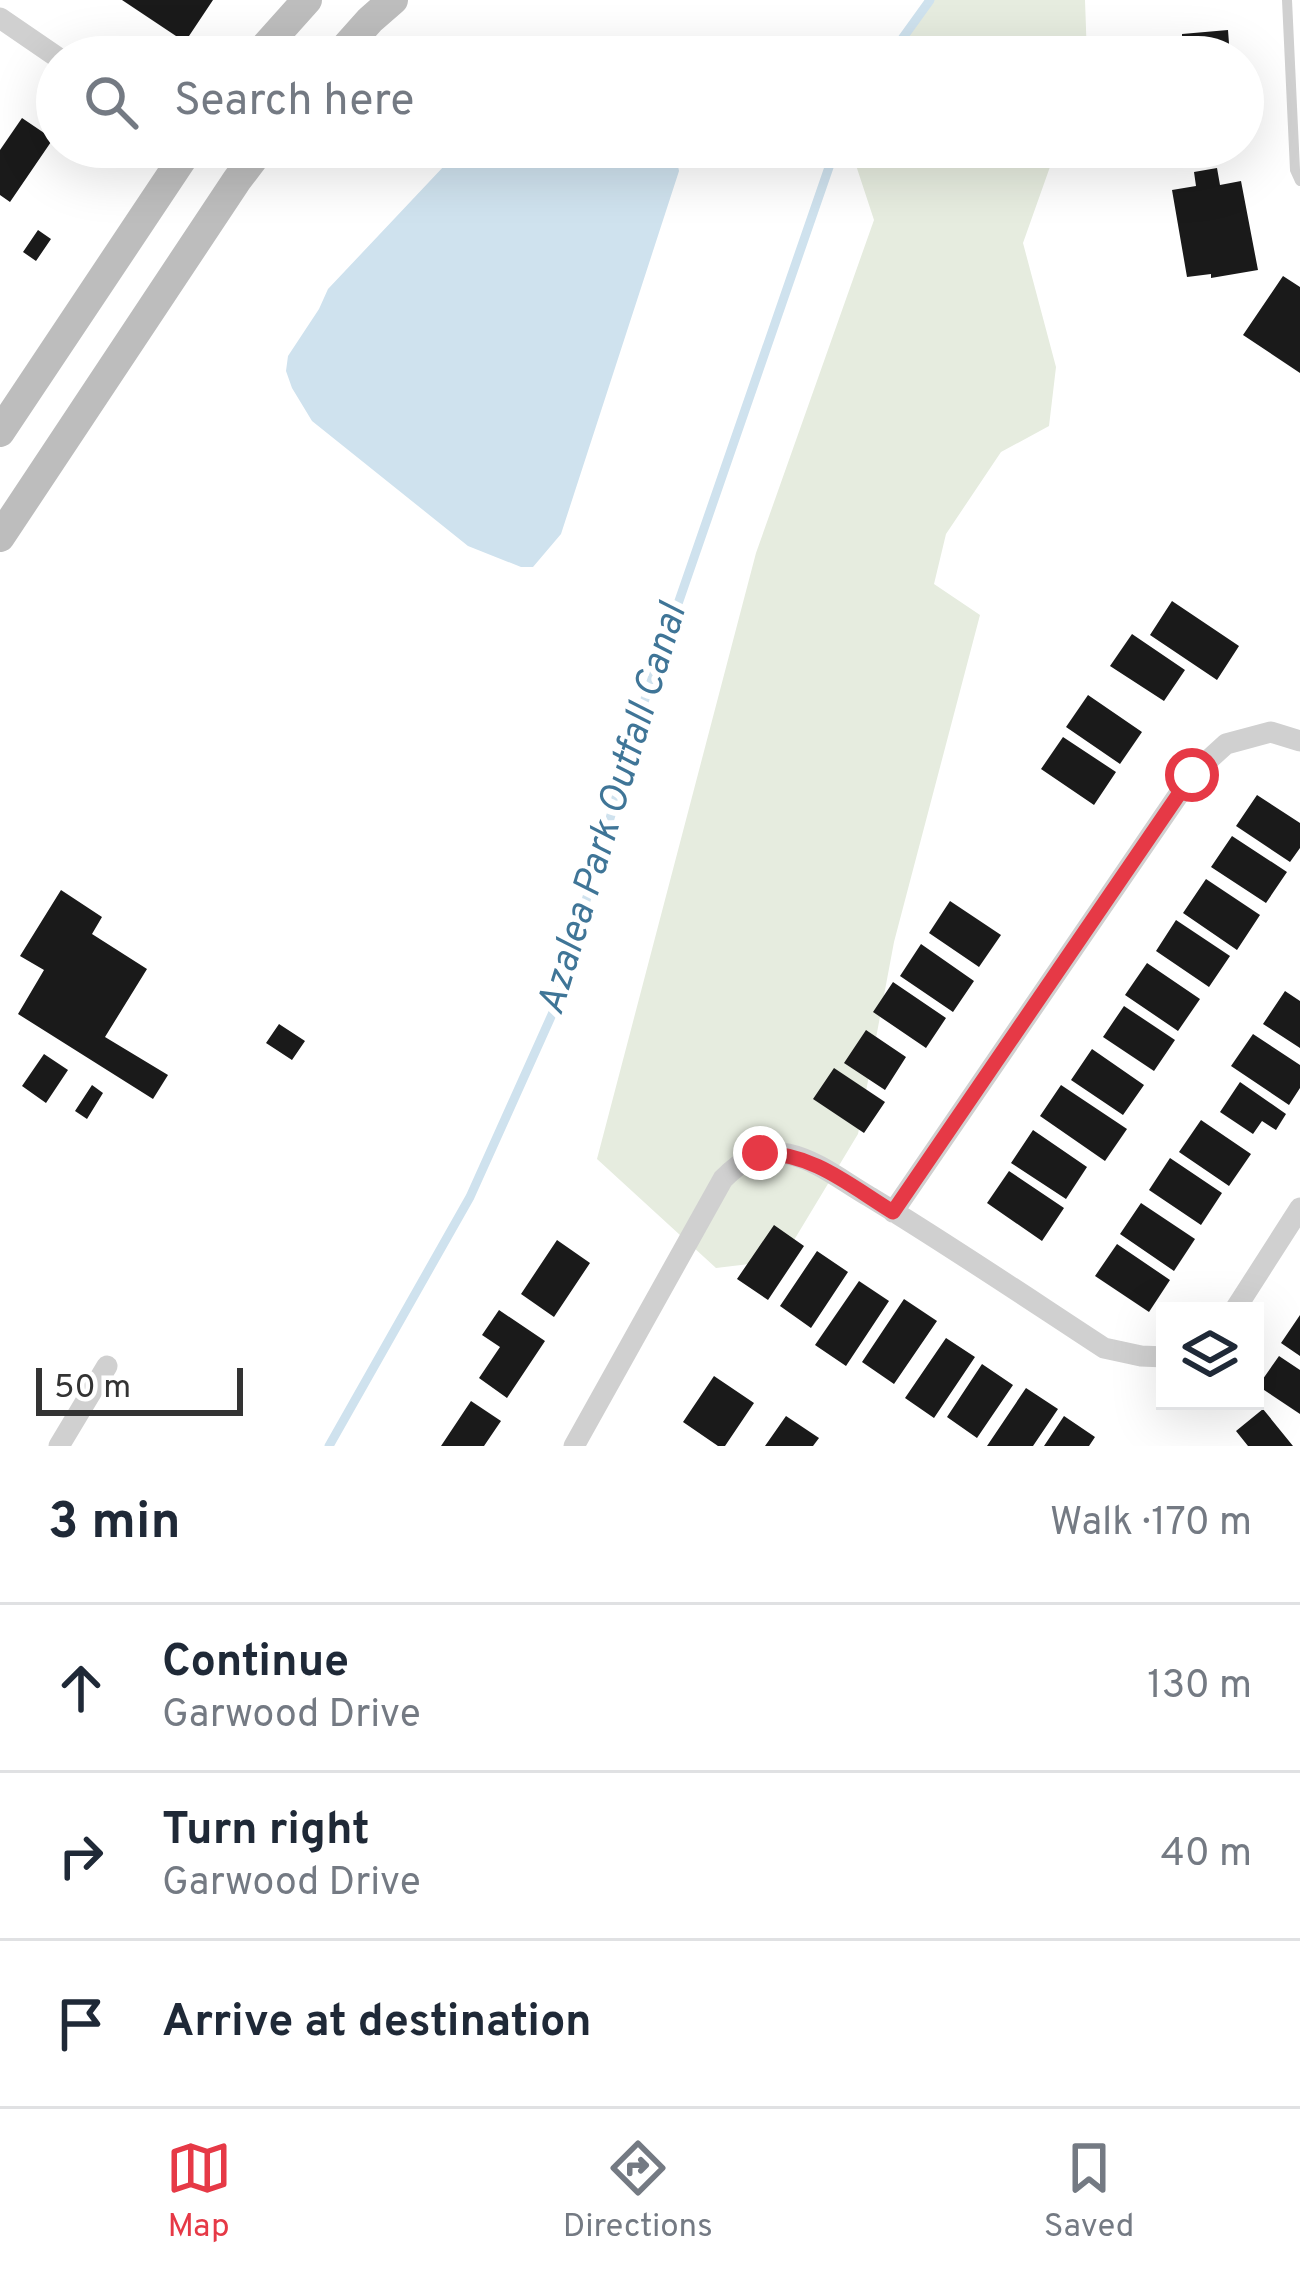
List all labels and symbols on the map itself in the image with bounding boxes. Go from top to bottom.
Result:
water label: Azalea Park Outfall Canal [528,597,700,1021]
route start [1165,748,1219,802]
route end [733,1126,787,1180]
scale bar [36,1362,243,1415]

